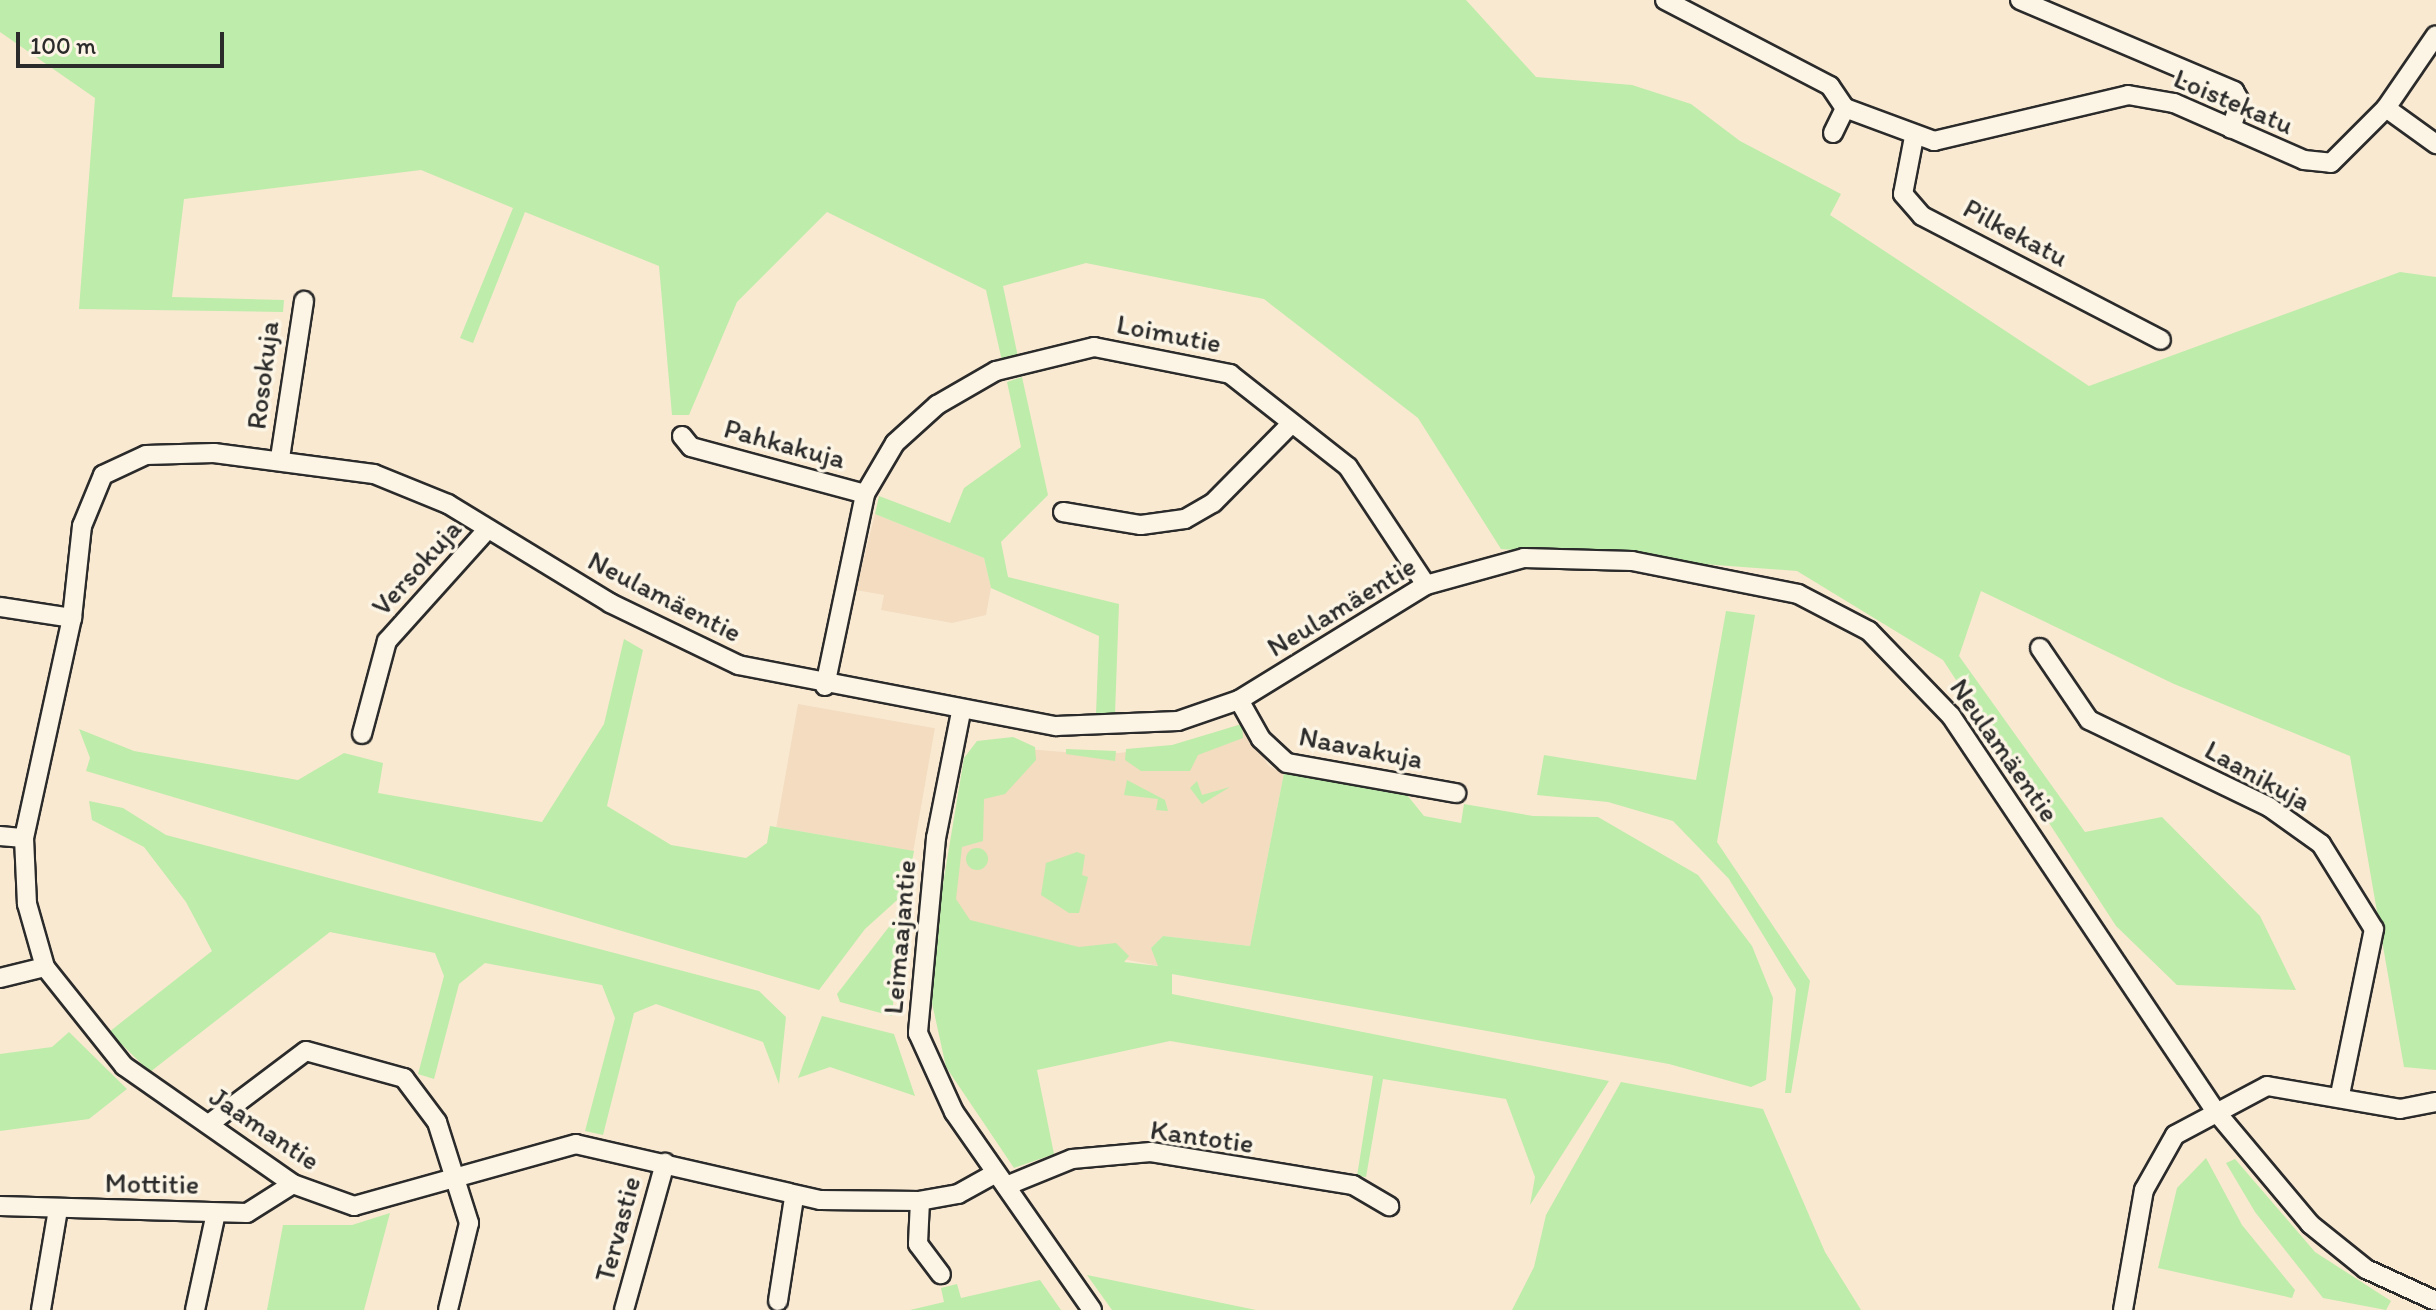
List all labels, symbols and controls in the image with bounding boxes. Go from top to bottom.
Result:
scale bar [20,16,228,66]
text: 100 m [30,31,96,60]
street label: Loistekatu [2169,61,2299,141]
street label: Pilkekatu [1958,190,2074,274]
street label: Loimutie [1114,306,1224,360]
street label: Rosokuja [239,319,285,431]
street label: Pahkakuja [721,411,849,475]
street label: Versokuja [364,512,468,622]
street label: Neulamäentie [583,543,747,649]
street label: Neulamäentie [1261,548,1421,664]
street label: Neulamäentie [1943,672,2067,828]
street label: Naavakuja [1296,719,1426,775]
street label: Laanikuja [2199,732,2317,818]
street label: Leimaajantie [876,858,922,1016]
street label: Jaamantie [204,1079,326,1177]
street label: Kantotie [1148,1112,1256,1160]
street label: Mottitie [104,1165,200,1201]
street label: Tervastie [587,1173,647,1285]

